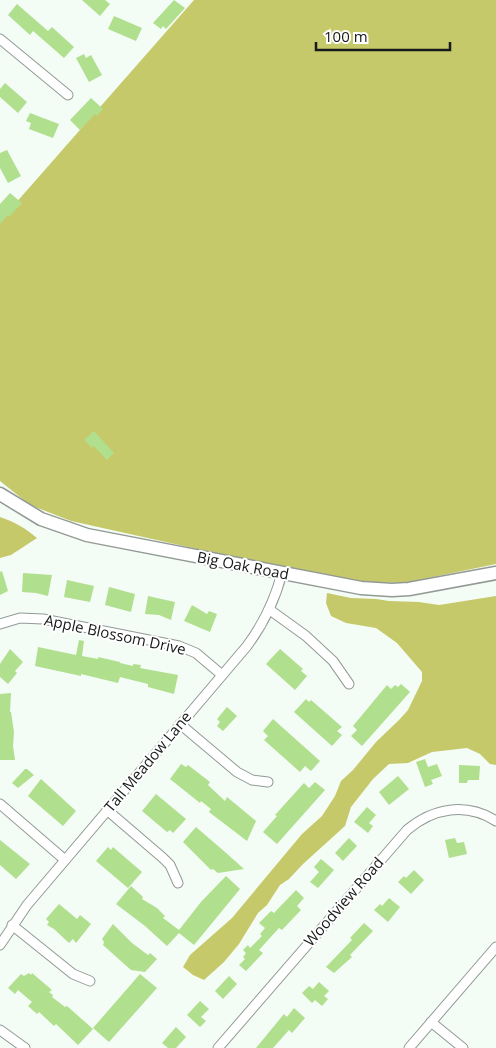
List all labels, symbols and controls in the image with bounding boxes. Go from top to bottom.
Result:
scale bar [316,20,450,52]
text: 100 m [324,26,368,46]
street label: Big Oak Road [196,546,291,584]
street label: Apple Blossom Drive [43,609,188,659]
street label: Tall Meadow Lane [99,707,195,816]
street label: Woodview Road [299,852,388,950]

